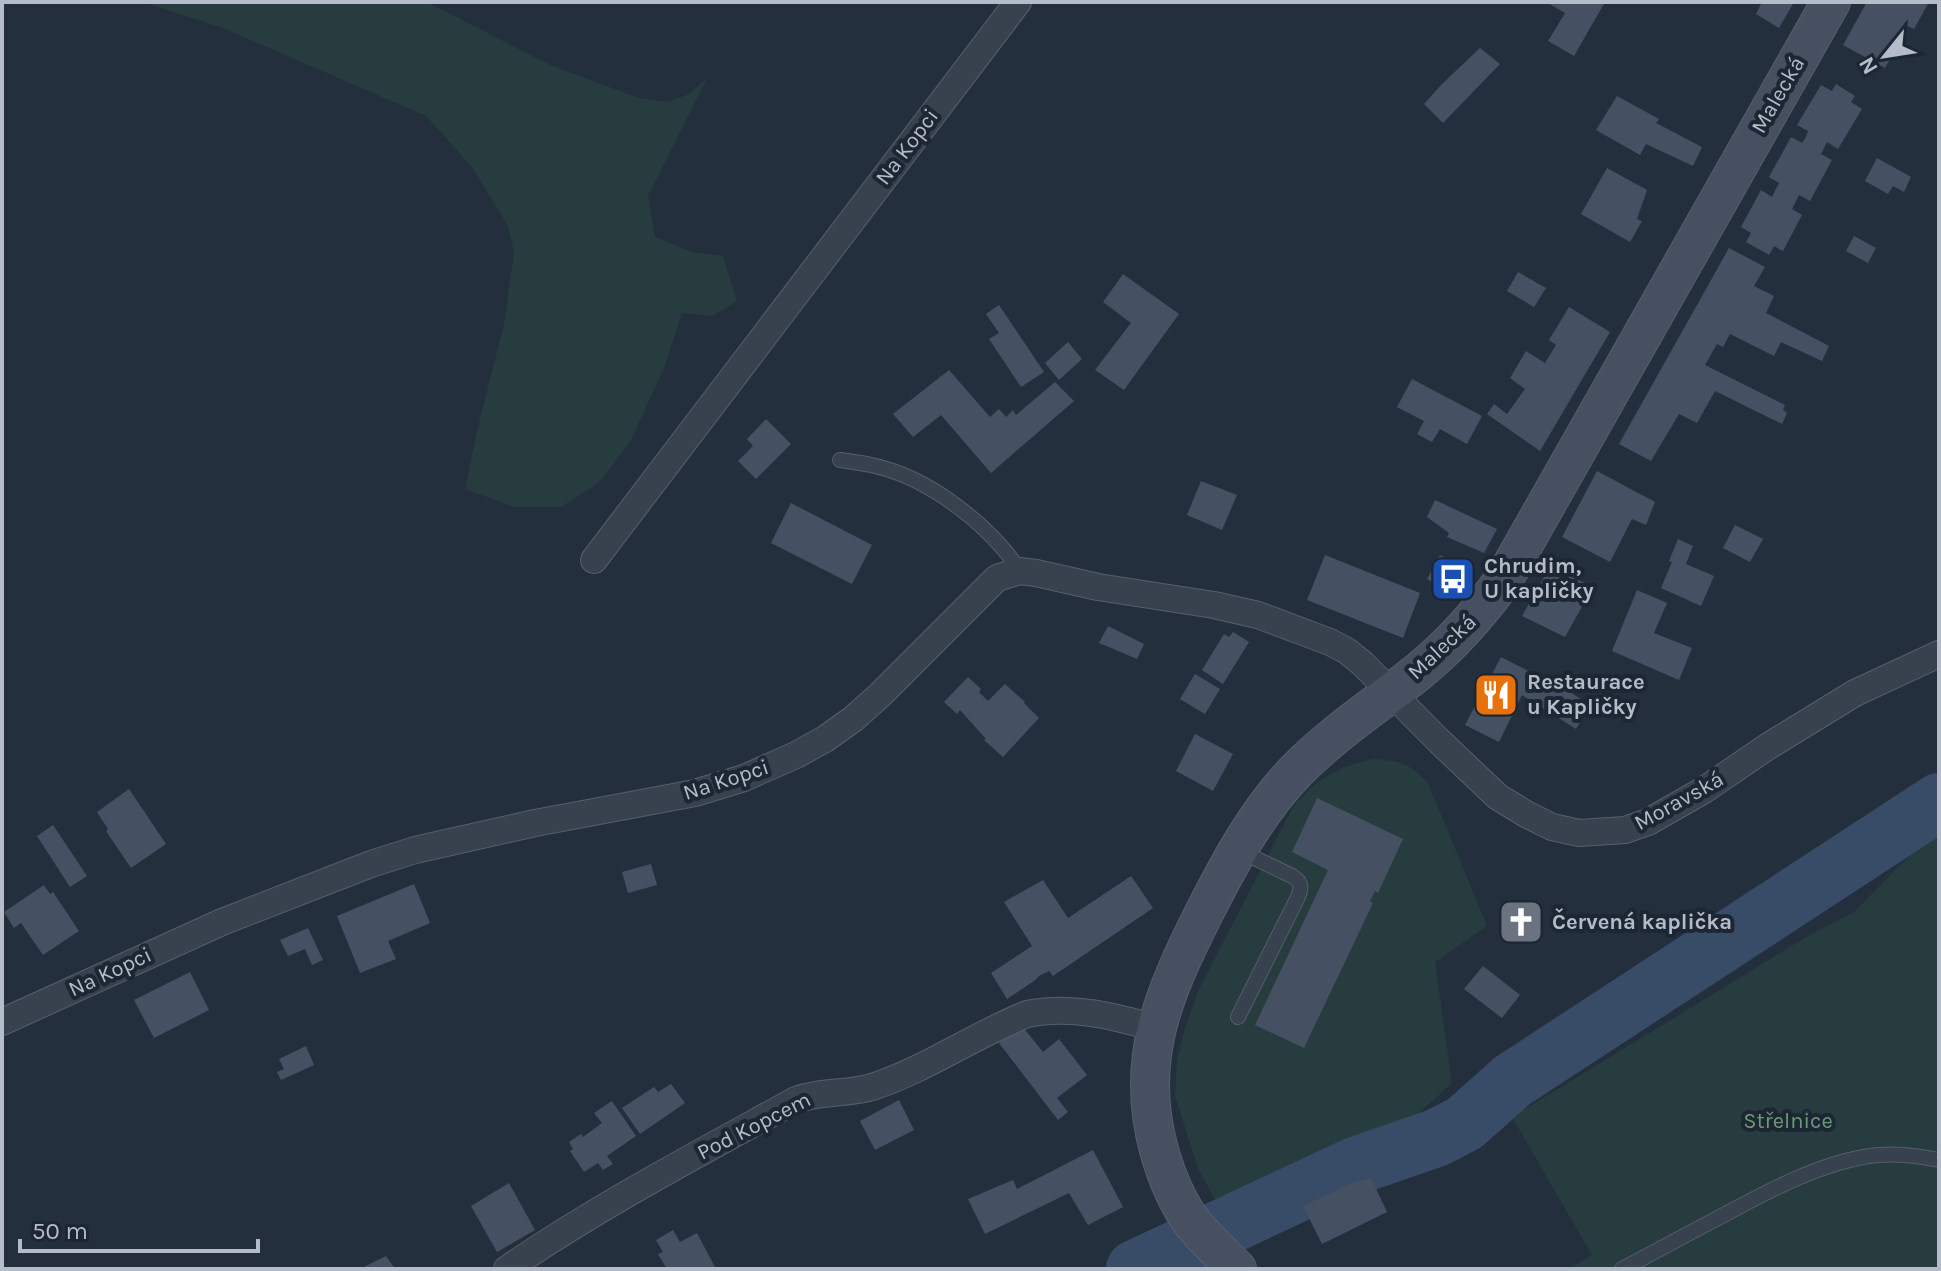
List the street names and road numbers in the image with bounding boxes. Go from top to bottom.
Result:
street label: Malecká [1746,52,1810,138]
street label: Na Kopci [870,104,944,190]
street label: Malecká [1402,609,1482,685]
street label: Na Kopci [680,754,772,806]
street label: Moravská [1630,766,1728,836]
street label: Na Kopci [64,942,156,1002]
street label: Pod Kopcem [693,1086,815,1166]

